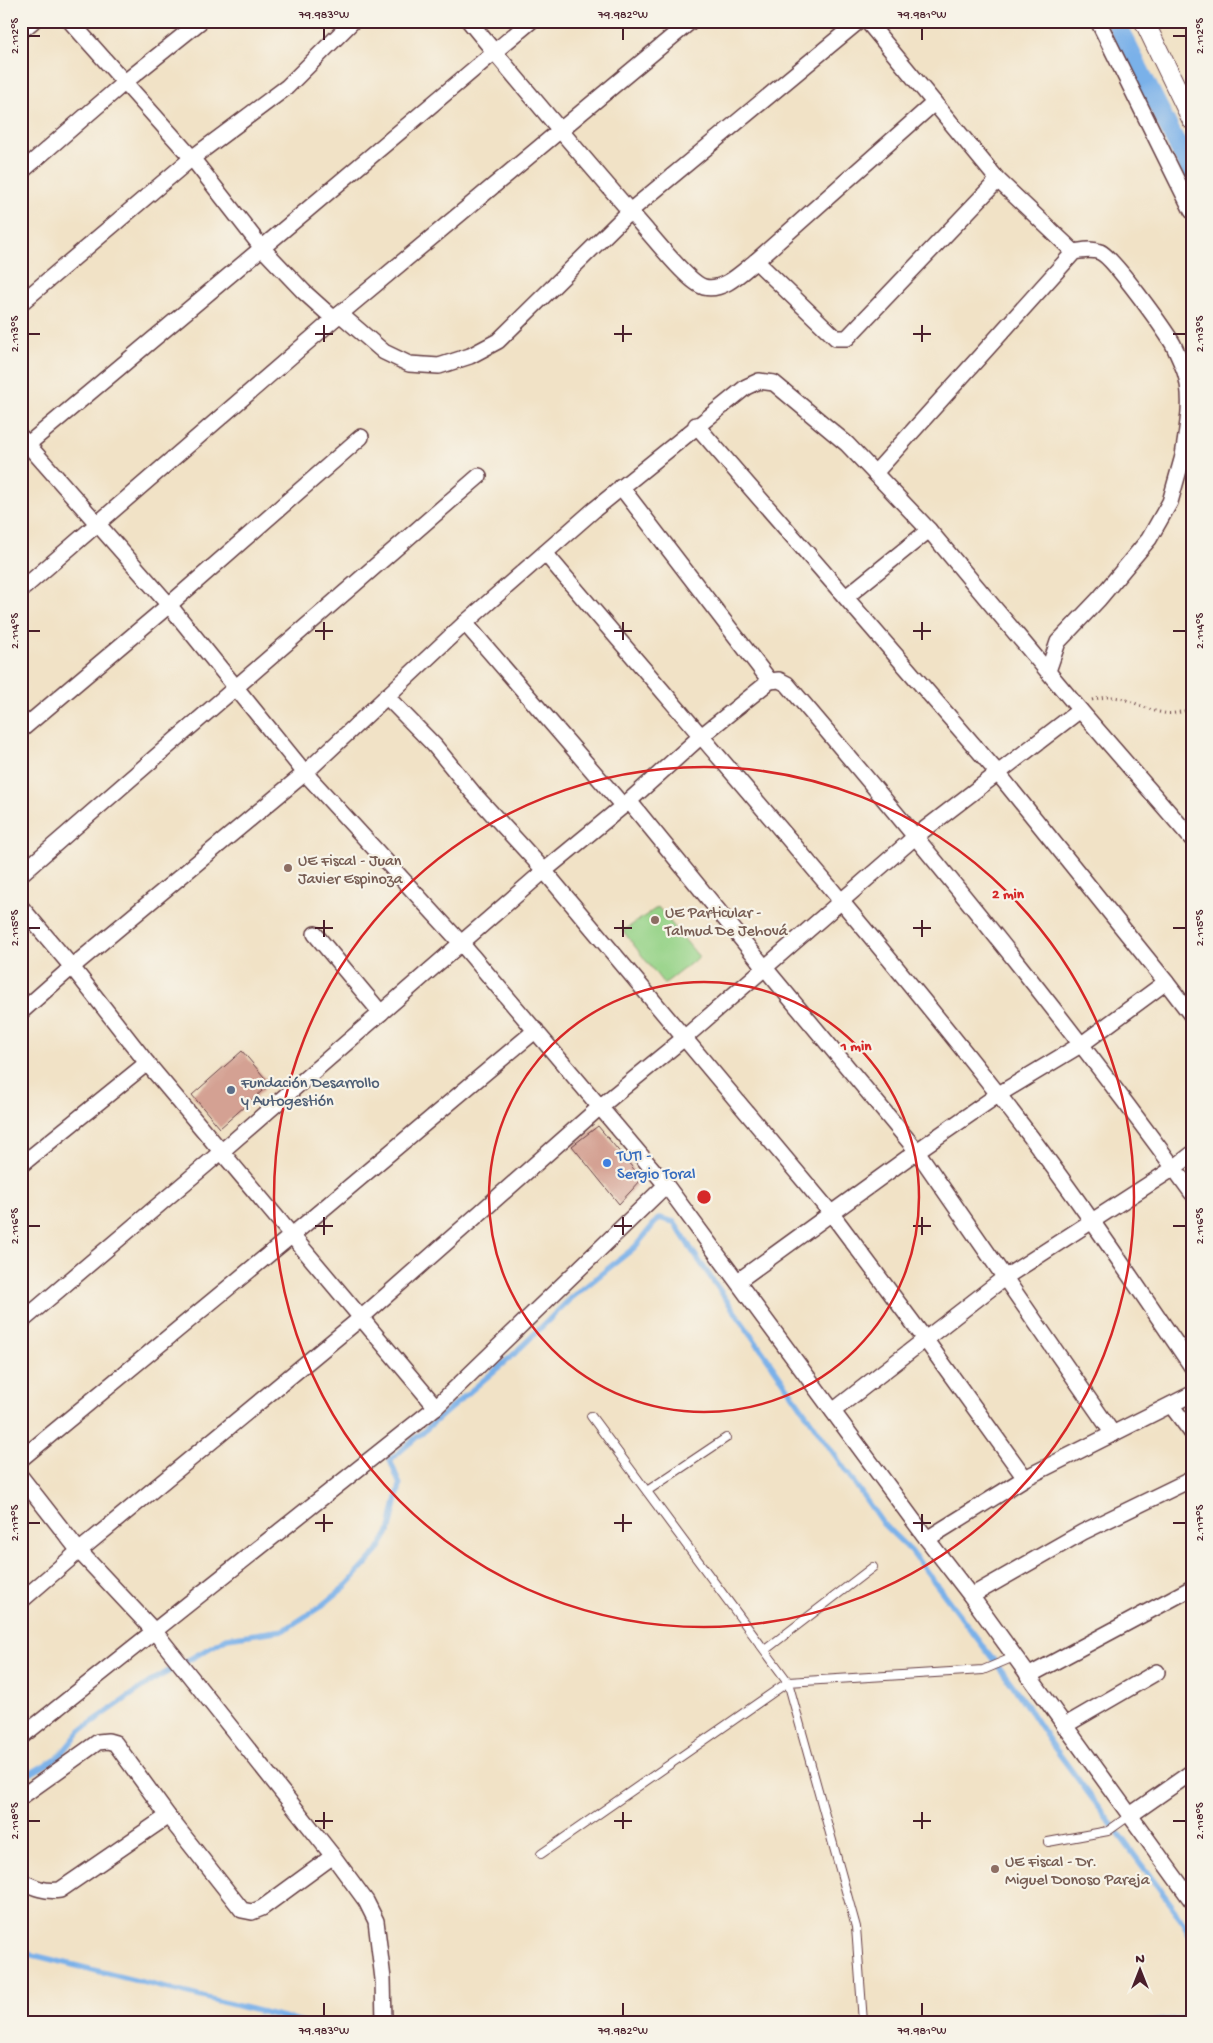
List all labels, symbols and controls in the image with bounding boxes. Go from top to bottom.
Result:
text: 79.983°W [298,9,349,23]
text: 79.982°W [597,9,648,23]
text: 79.981°W [896,9,947,23]
text: 2.112°S [9,17,23,54]
text: 2.112°S [1194,17,1208,54]
text: 2.113°S [9,315,23,352]
text: 2.113°S [1194,315,1208,352]
text: 2.114°S [9,613,23,649]
text: 2.114°S [1194,613,1208,649]
place label: UE Fiscal - Juan Javier Espinoza [298,853,404,890]
marker: UE Fiscal - Juan Javier Espinoza [282,862,294,874]
text: 2 min [992,886,1025,904]
place label: UE Particular - Talmud De Jehová [664,905,789,942]
text: 2.115°S [9,909,23,946]
text: 2.115°S [1194,909,1208,946]
marker: UE Particular - Talmud De Jehová [649,914,661,926]
text: 1 min [840,1038,872,1056]
place label: Fundación Desarrollo y Autogestión [240,1075,380,1112]
marker: Fundación Desarrollo y Autogestión [225,1084,237,1096]
place label: TUTI - Sergio Toral [616,1148,696,1185]
marker: TUTI - Sergio Toral [601,1157,613,1169]
centre of rings [695,1188,713,1206]
text: 2.116°S [9,1207,23,1244]
text: 2.116°S [1194,1207,1208,1244]
text: 2.117°S [9,1504,23,1541]
text: 2.117°S [1194,1504,1208,1541]
text: 2.118°S [9,1802,23,1839]
text: 2.118°S [1194,1802,1208,1839]
place label: UE Fiscal - Dr. Miguel Donoso Pareja [1005,1854,1151,1891]
marker: UE Fiscal - Dr. Miguel Donoso Pareja [989,1863,1001,1875]
north arrow [1116,1946,1166,1996]
text: N [1135,1951,1145,1968]
text: 79.983°W [298,2025,349,2039]
text: 79.982°W [597,2025,648,2039]
text: 79.981°W [896,2025,947,2039]

